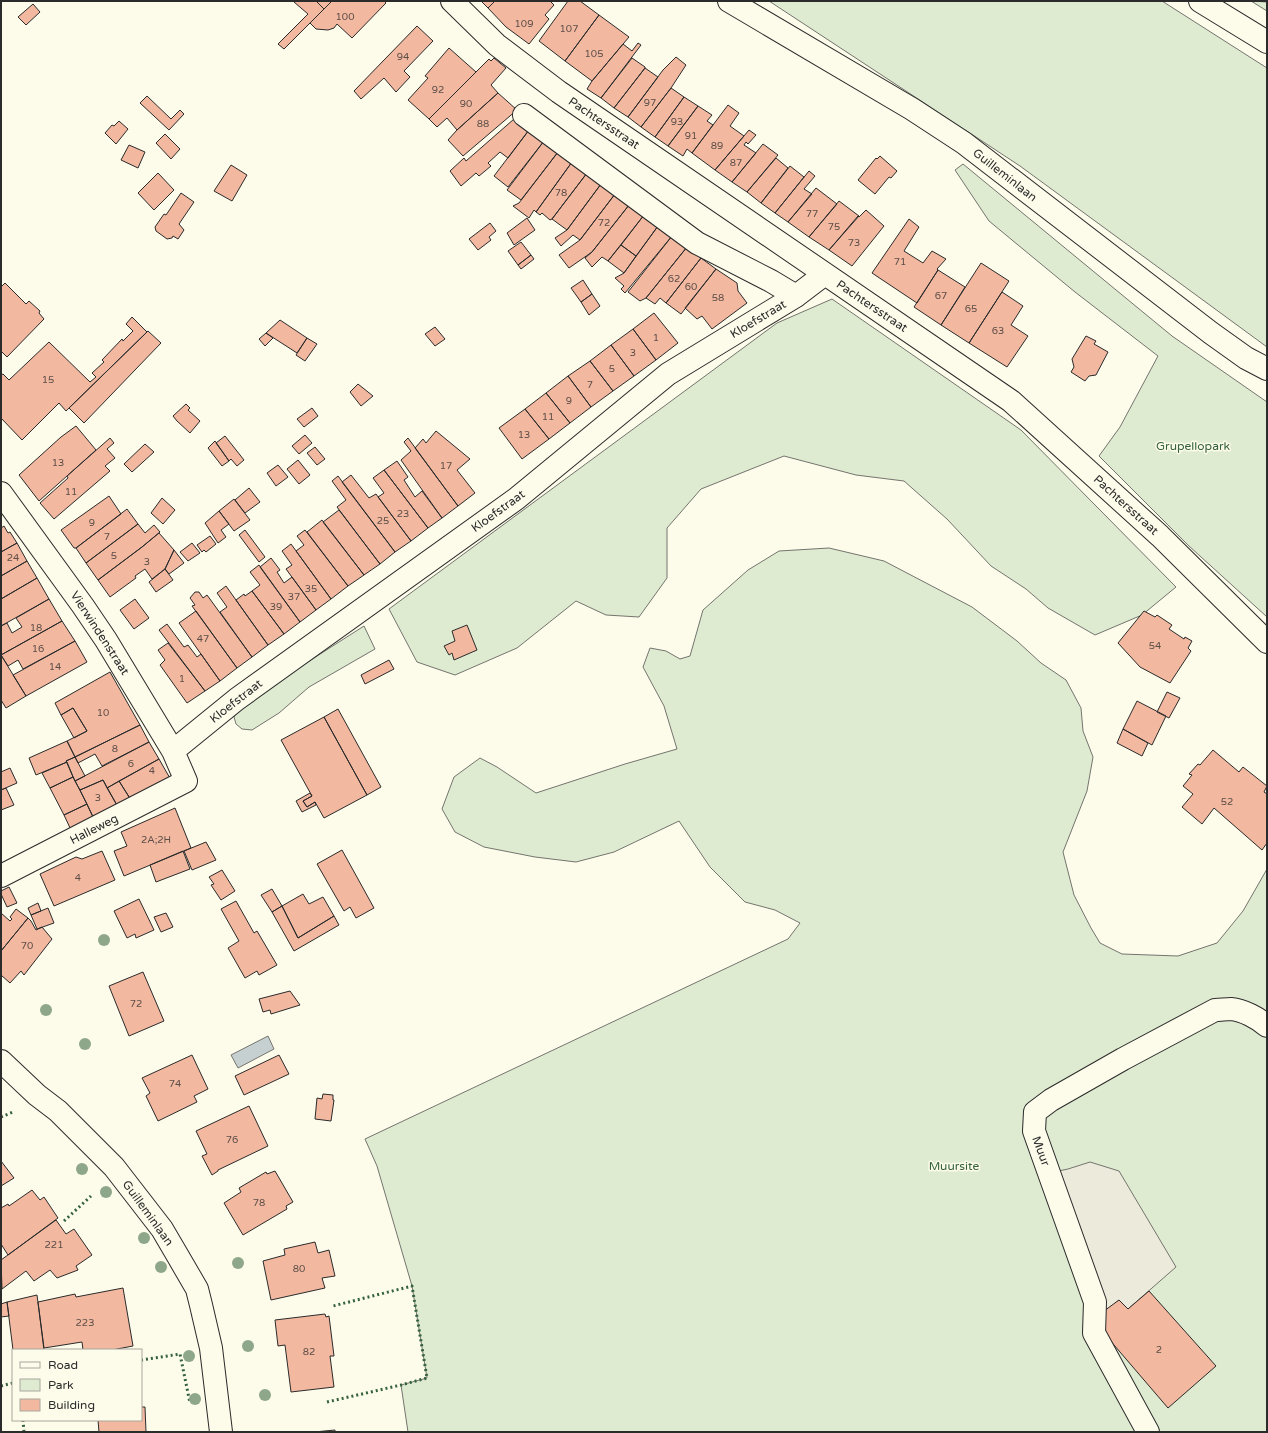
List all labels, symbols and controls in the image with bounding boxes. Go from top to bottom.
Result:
house number: 100 [336,11,354,23]
house number: 109 [515,18,533,30]
house number: 107 [560,23,578,35]
house number: 105 [585,48,603,60]
house number: 94 [397,51,409,63]
house number: 92 [432,84,444,96]
street label: Pachtersstraat [566,94,642,152]
house number: 97 [644,97,656,109]
house number: 90 [460,98,472,110]
house number: 93 [671,116,683,128]
house number: 88 [477,118,489,130]
house number: 91 [685,130,697,142]
house number: 89 [711,140,723,152]
street label: Guilleminlaan [970,146,1040,204]
house number: 87 [730,157,742,169]
house number: 78 [555,187,567,199]
house number: 77 [806,208,818,220]
house number: 72 [598,217,610,229]
house number: 75 [828,221,840,233]
house number: 73 [848,237,860,249]
house number: 71 [894,256,906,268]
house number: 62 [668,273,680,285]
street label: Pachtersstraat [834,277,910,335]
house number: 60 [685,281,697,293]
house number: 67 [935,290,947,302]
house number: 58 [712,292,724,304]
street label: Kloefstraat [728,297,789,341]
house number: 65 [965,303,977,315]
house number: 63 [992,325,1004,337]
house number: 1 [653,332,659,344]
house number: 3 [630,347,636,359]
house number: 5 [609,363,615,375]
house number: 15 [42,374,54,386]
house number: 7 [587,379,593,391]
house number: 9 [566,395,572,407]
house number: 11 [542,411,554,423]
house number: 13 [518,429,530,441]
park label: Grupellopark [1156,439,1230,453]
house number: 13 [52,457,64,469]
house number: 17 [440,460,452,472]
street label: Pachtersstraat [1091,472,1162,538]
house number: 11 [65,486,77,498]
street label: Kloefstraat [469,487,528,535]
house number: 23 [397,508,409,520]
house number: 25 [377,515,389,527]
house number: 9 [89,517,95,529]
house number: 7 [104,531,110,543]
house number: 5 [111,550,117,562]
house number: 24 [7,552,19,564]
house number: 3 [144,556,150,568]
house number: 35 [305,583,317,595]
street label: Vierwindenstraat [68,589,132,678]
house number: 37 [288,591,300,603]
house number: 39 [270,601,282,613]
house number: 18 [30,622,42,634]
house number: 47 [197,633,209,645]
house number: 54 [1149,640,1161,652]
house number: 16 [32,643,44,655]
house number: 14 [49,661,61,673]
house number: 1 [179,673,185,685]
street label: Kloefstraat [207,676,265,726]
house number: 10 [97,707,109,719]
house number: 8 [112,743,118,755]
house number: 6 [128,758,134,770]
house number: 4 [149,765,155,777]
house number: 3 [95,792,101,804]
house number: 52 [1221,796,1233,808]
street label: Halleweg [68,811,120,847]
house number: 2A;2H [141,834,171,846]
house number: 4 [75,872,81,884]
house number: 70 [21,940,33,952]
house number: 72 [130,998,142,1010]
house number: 74 [169,1078,181,1090]
house number: 76 [226,1134,238,1146]
street label: Muur [1029,1134,1053,1168]
park label: Muursite [929,1159,980,1173]
street label: Guilleminlaan [120,1178,176,1248]
house number: 78 [253,1197,265,1209]
house number: 221 [45,1239,63,1251]
house number: 80 [293,1263,305,1275]
house number: 223 [76,1317,94,1329]
house number: 2 [1156,1344,1162,1356]
house number: 82 [303,1346,315,1358]
legend [12,1349,142,1421]
text: Road [48,1358,78,1372]
text: Park [48,1378,74,1392]
text: Building [48,1398,95,1412]

